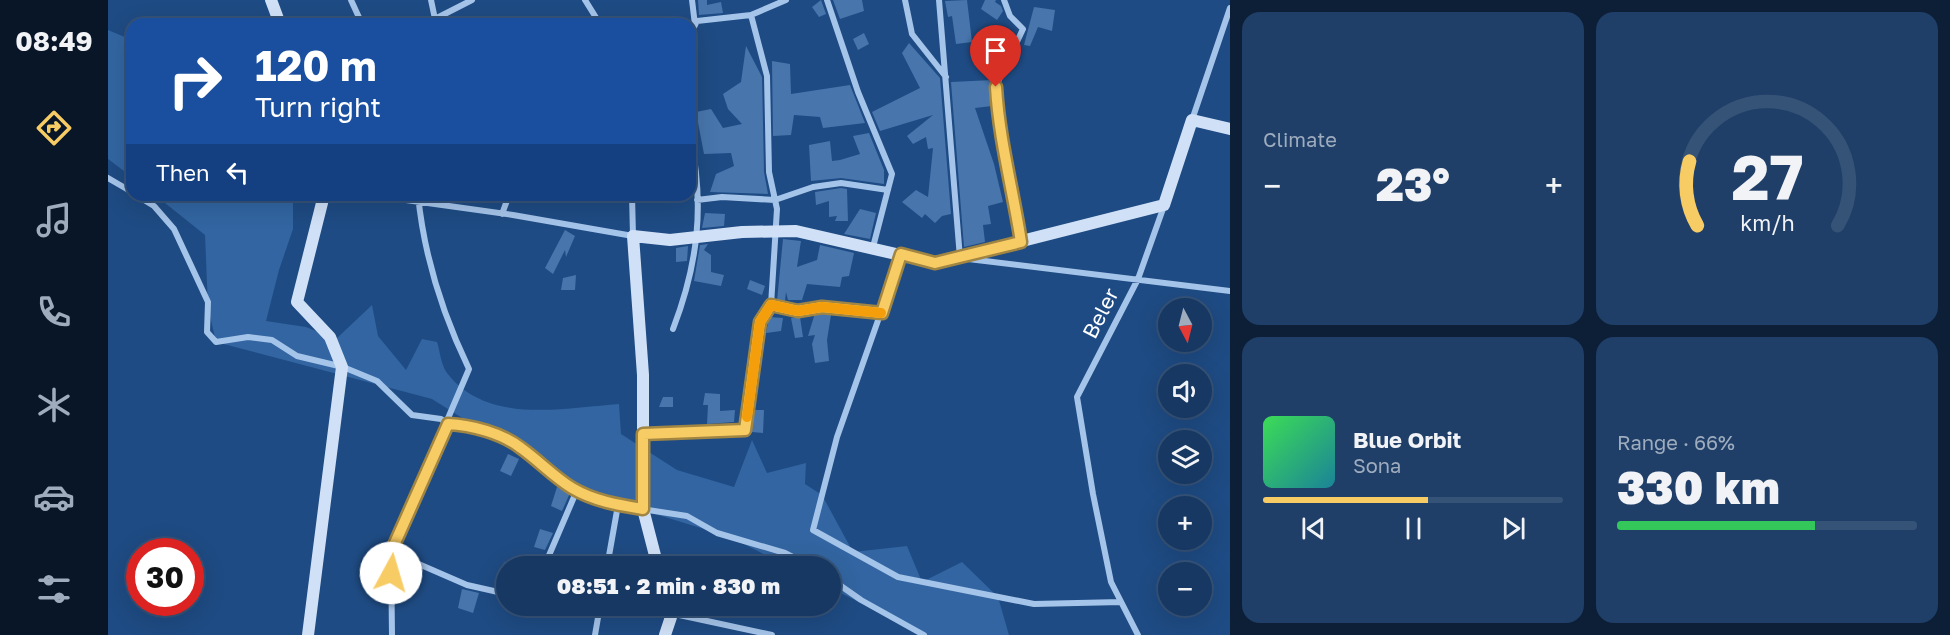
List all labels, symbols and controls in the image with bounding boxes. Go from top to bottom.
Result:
text: 08:49 [15,25,93,57]
pin [970,25,1021,87]
icon: arrive [979,34,1012,67]
text: 120 m [255,40,377,90]
icon: right [156,42,234,120]
text: Turn right [255,91,381,123]
icon: directions [33,107,75,149]
text: Climate [1263,127,1337,151]
text: 27 [1731,139,1803,214]
icon: left [221,156,254,189]
text: 23° [1376,157,1450,211]
text: Then [156,159,209,186]
text: − [1263,166,1281,205]
text: + [1545,166,1563,205]
icon: music [33,199,75,241]
text: km/h [1740,210,1794,236]
street label: Beler [1076,283,1124,343]
icon: phone [33,291,75,333]
north arrow [1158,298,1212,352]
map controls [1158,298,1212,616]
button: sound [1158,364,1212,418]
icon: climate [33,384,75,426]
text: Blue Orbit [1353,426,1461,453]
button: layers [1158,430,1212,484]
text: Range · 66% [1617,430,1735,454]
text: Sona [1353,453,1401,477]
text: 330 km [1617,460,1780,514]
icon: car [33,476,75,518]
button: + [1158,496,1212,550]
icon: previous [1297,512,1330,545]
icon: pause [1397,512,1430,545]
icon: next [1497,512,1530,545]
speed limit sign: 30 [126,538,204,616]
position arrow [359,541,423,605]
button: − [1158,562,1212,616]
icon: filters [33,568,75,610]
text: 08:51 · 2 min · 830 m [557,572,780,599]

